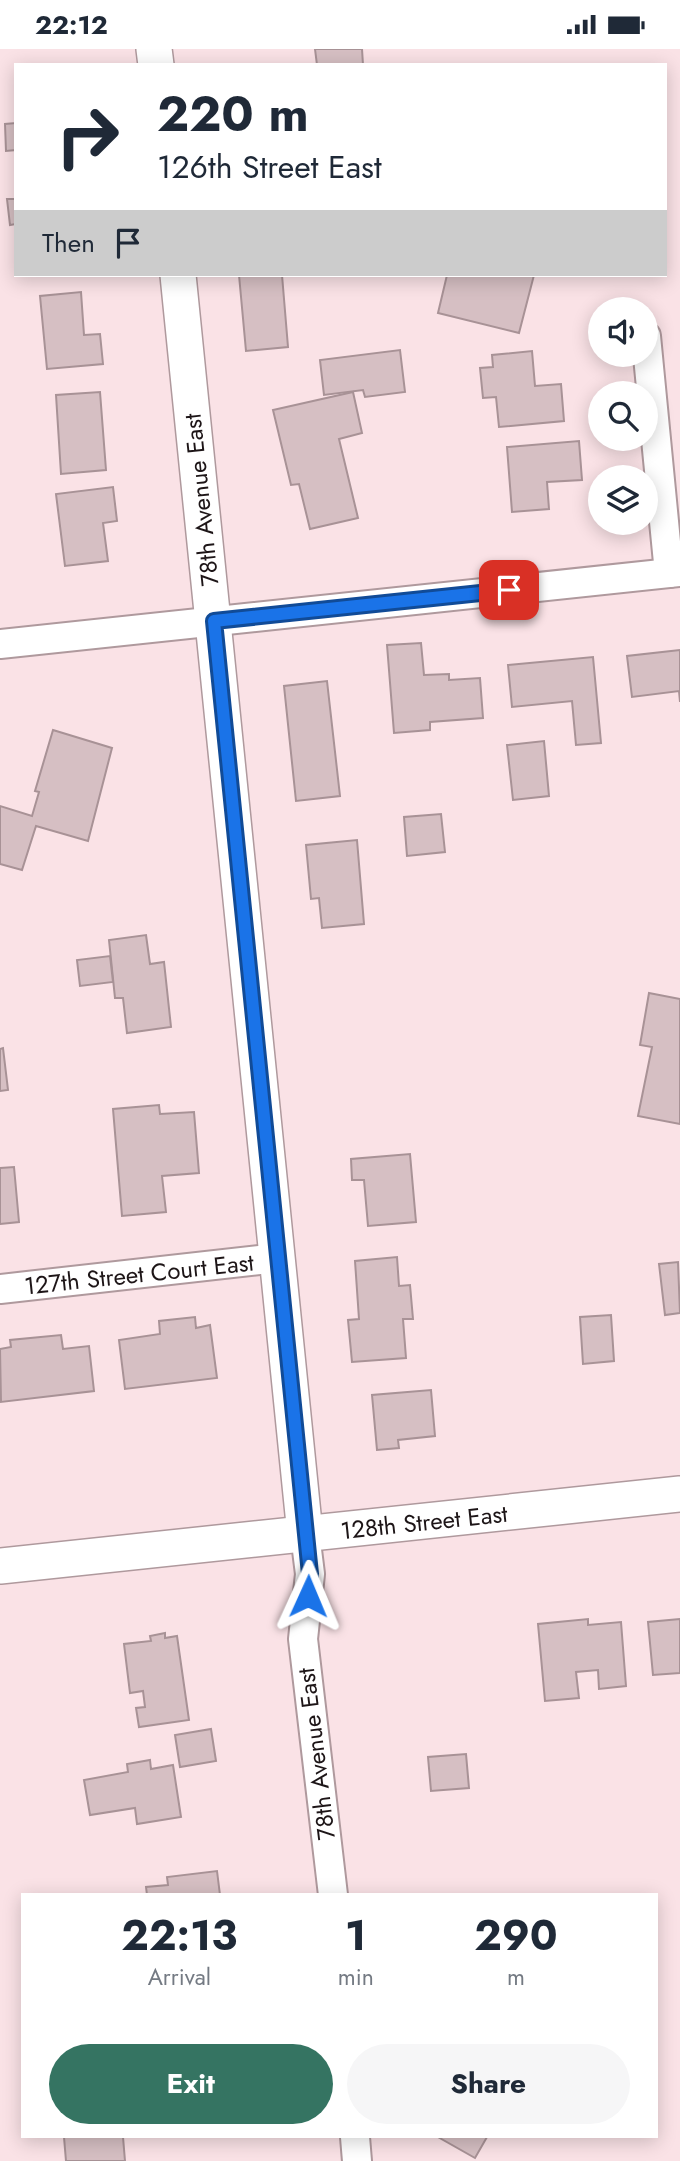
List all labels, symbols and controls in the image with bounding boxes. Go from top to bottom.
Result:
text: 22:12 [35,6,108,44]
text: 220 m [157,79,309,149]
icon: right [42,91,133,182]
text: 126th Street East [157,144,382,190]
text: Then [42,224,95,262]
icon: arrive [109,224,147,262]
map controls [588,297,658,535]
button: sound [588,297,658,367]
button: search [588,381,658,451]
street label: 78th Avenue East [175,412,227,588]
button: layers [588,465,658,535]
pin [479,560,539,620]
icon: arrive [490,571,528,609]
street label: 127th Street Court East [23,1245,256,1303]
street label: 128th Street East [339,1496,509,1548]
position arrow [271,1559,345,1633]
street label: 78th Avenue East [288,1666,344,1842]
text: 22:13 [121,1905,237,1966]
text: 1 [345,1905,367,1966]
text: 290 [474,1905,558,1966]
text: Arrival [148,1960,211,1994]
text: min [338,1960,374,1994]
text: m [507,1960,525,1994]
button: Exit [49,2044,333,2124]
button: Share [347,2044,630,2124]

